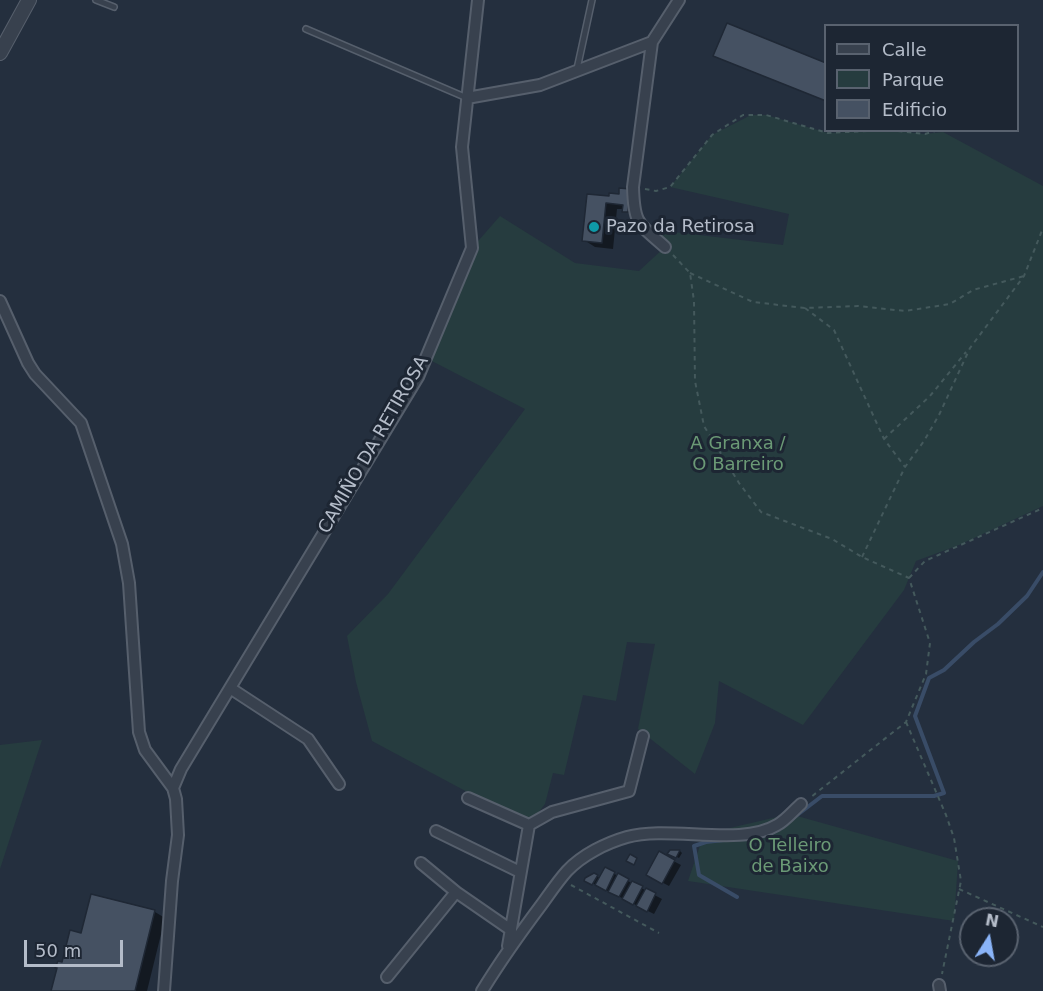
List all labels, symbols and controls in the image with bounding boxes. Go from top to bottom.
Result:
legend [824,24,1019,132]
text: Calle [882,39,927,60]
text: Parque [882,69,944,90]
text: Edificio [882,99,947,120]
place label: Pazo da Retirosa [606,216,755,238]
marker: Pazo da Retirosa [587,220,601,234]
street label: CAMIÑO DA RETIROSA [314,352,434,538]
park label: A Granxa / O Barreiro [690,433,786,476]
park label: O Telleiro de Baixo [749,835,831,878]
north arrow [959,907,1019,967]
text: N [984,910,1001,931]
scale bar [27,928,126,966]
text: 50 m [35,940,81,961]

